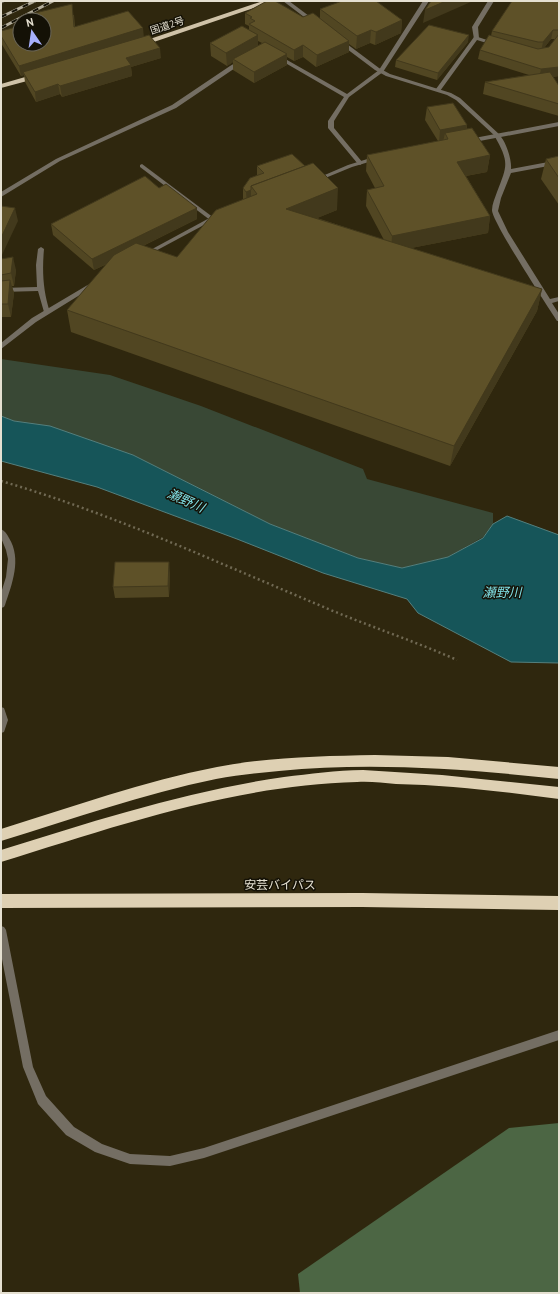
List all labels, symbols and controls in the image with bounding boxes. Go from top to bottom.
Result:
north arrow [12,12,52,52]
street label: 国道2号 [148,14,186,37]
text: N [25,15,35,30]
water label: 瀬野川 [165,485,209,517]
water label: 瀬野川 [482,584,523,601]
street label: 安芸バイパス [244,877,316,892]

